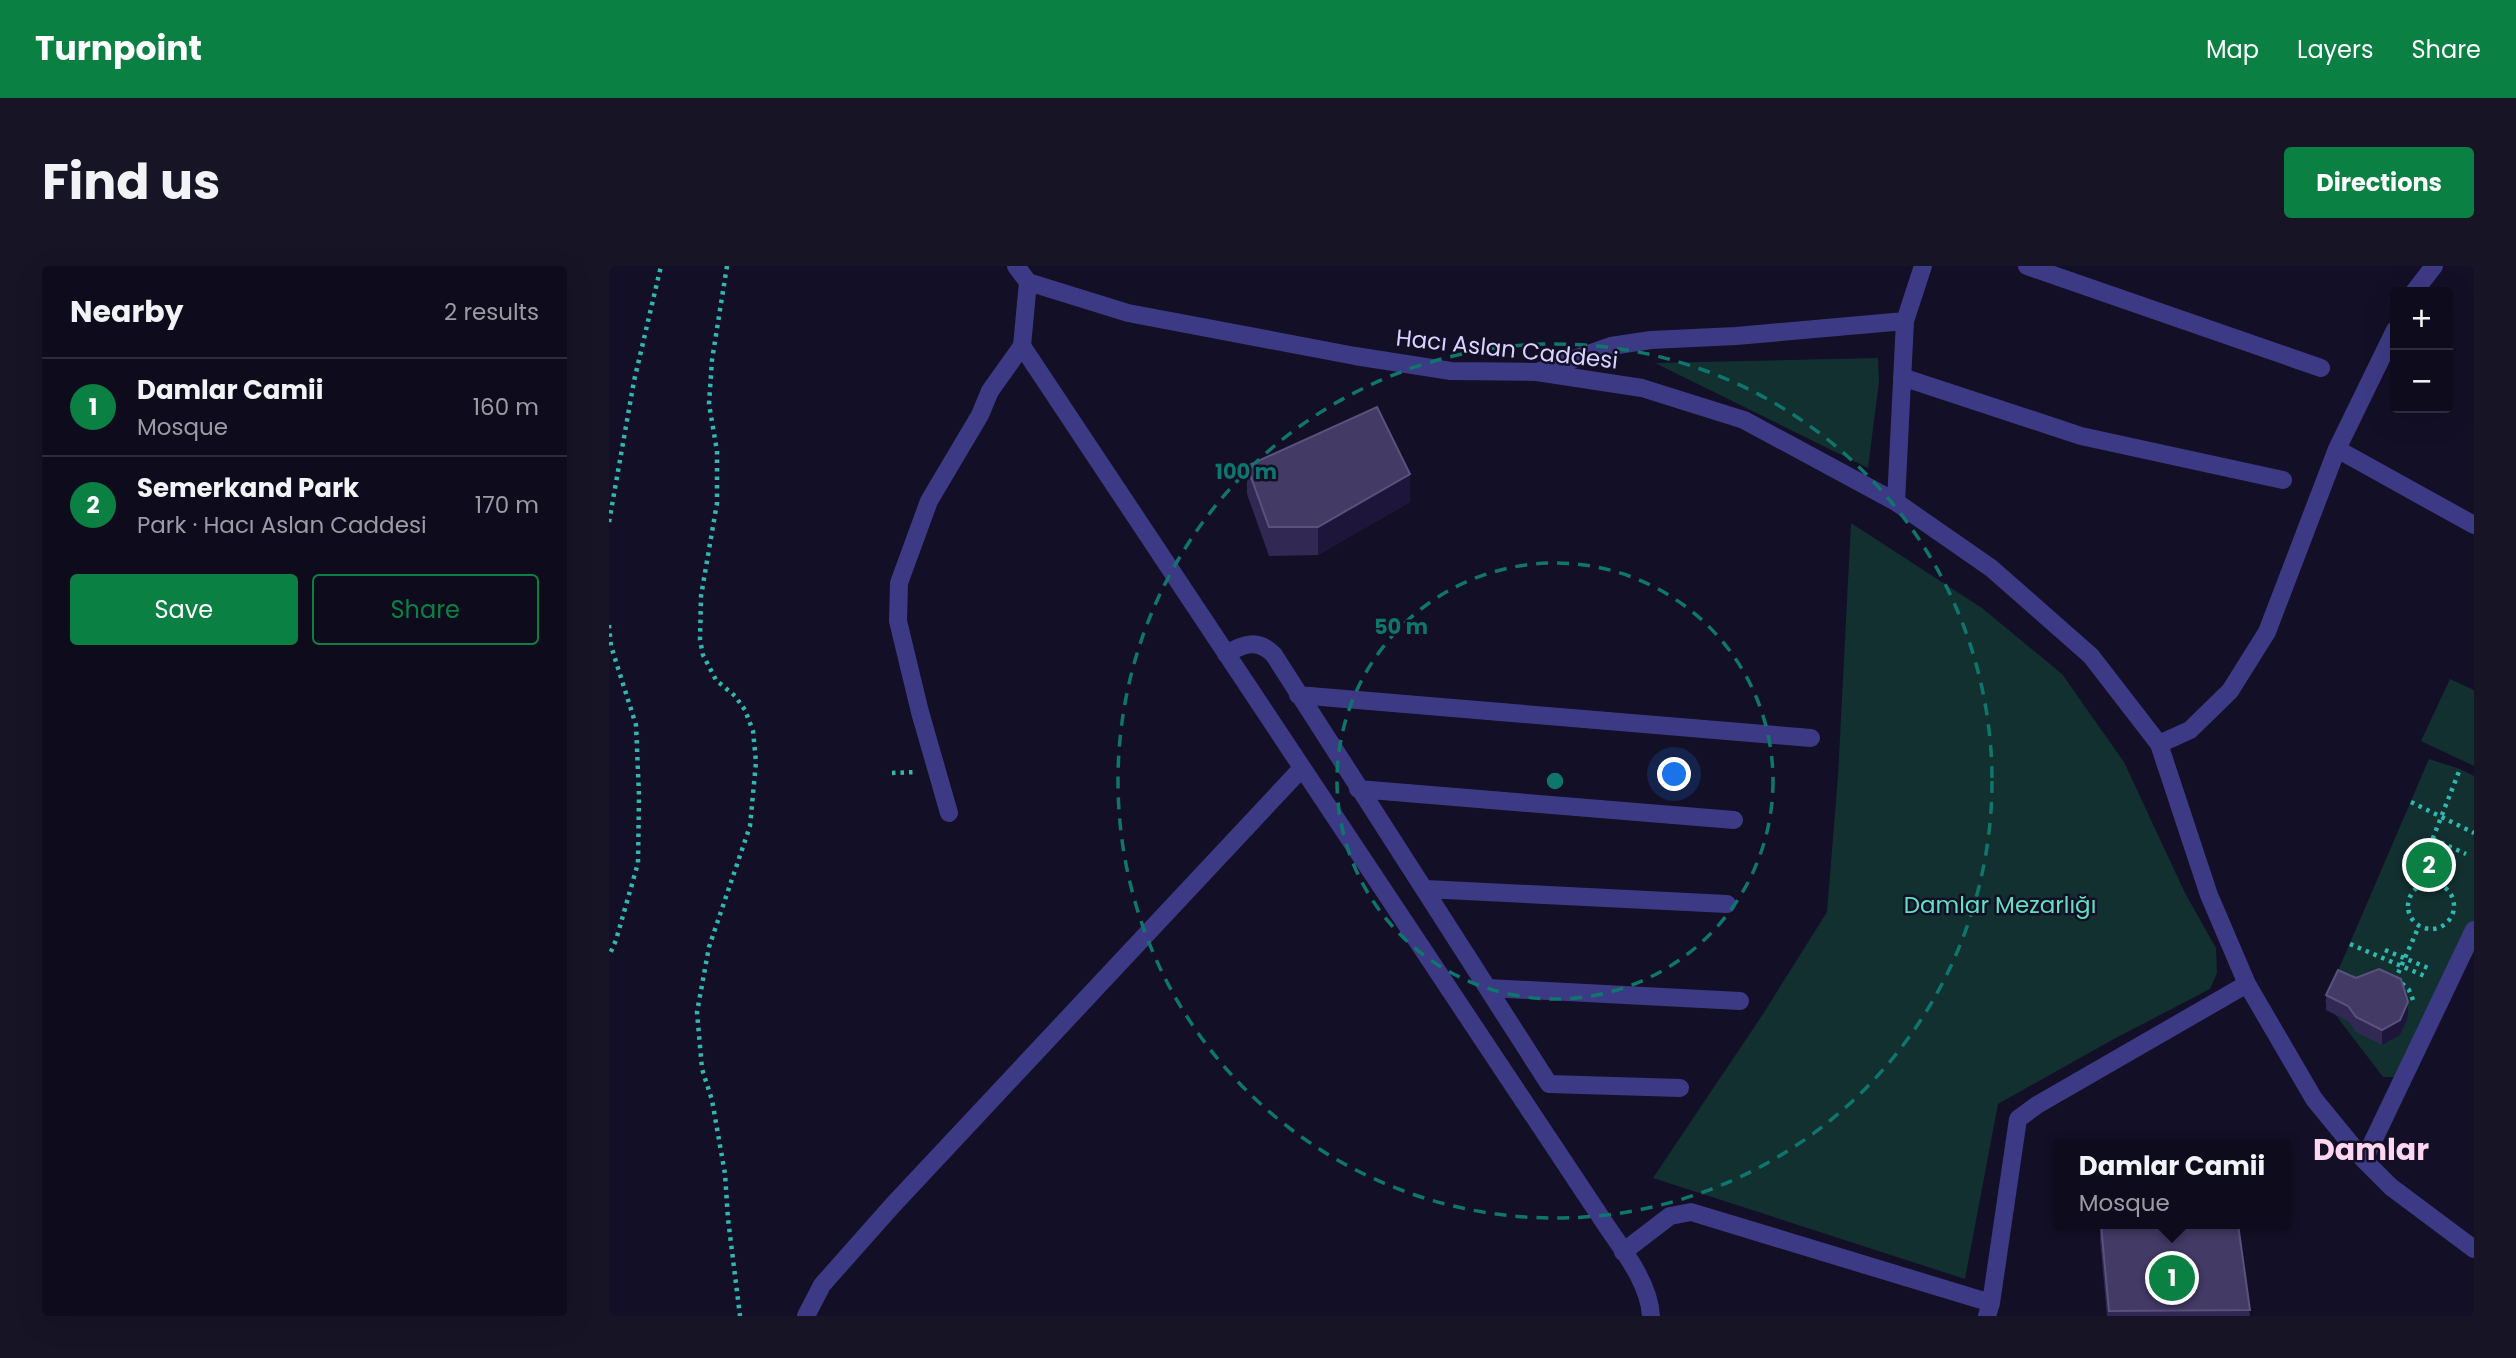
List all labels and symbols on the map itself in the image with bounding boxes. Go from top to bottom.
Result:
street label: Hacı Aslan Caddesi [1394,321,1620,377]
text: 100 m [1215,457,1277,486]
text: 50 m [1374,612,1428,641]
your location [1657,757,1691,791]
centre of rings [1543,769,1567,793]
pin: 2 [2406,839,2452,891]
park label: Damlar Mezarlığı [1904,889,2096,921]
district label: Damlar [2313,1128,2429,1171]
pin: 1 [2149,1252,2195,1304]

